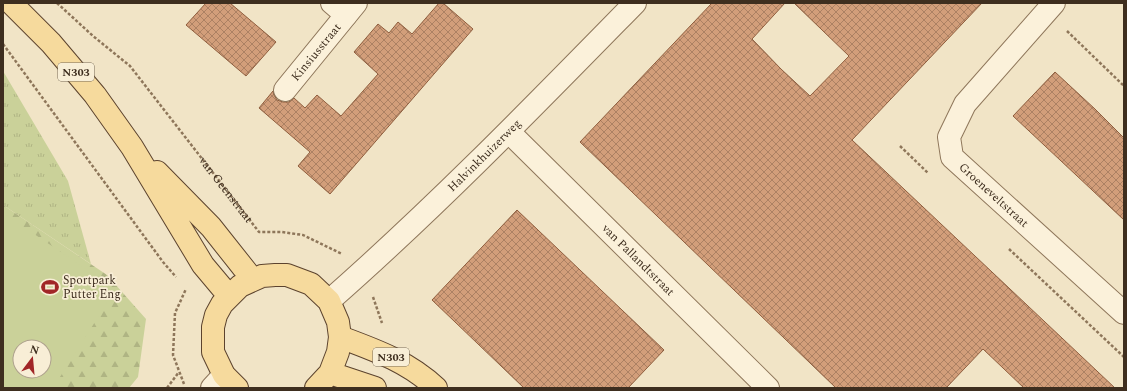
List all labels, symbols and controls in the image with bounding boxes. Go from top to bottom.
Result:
street label: Kinsiusstraat [287,19,346,86]
road number: N303 [58,63,94,81]
street label: Halvinkhuizerweg [443,115,526,197]
street label: van Geenstraat [193,152,258,227]
street label: Groeneveltstraat [954,158,1033,232]
street label: van Pallandtstraat [597,219,679,301]
place label: Sportpark Putter Eng [63,271,121,304]
sports icon: Sportpark Putter Eng [40,277,60,297]
north arrow [12,339,52,379]
text: N [28,340,41,359]
road number: N303 [373,348,409,366]

